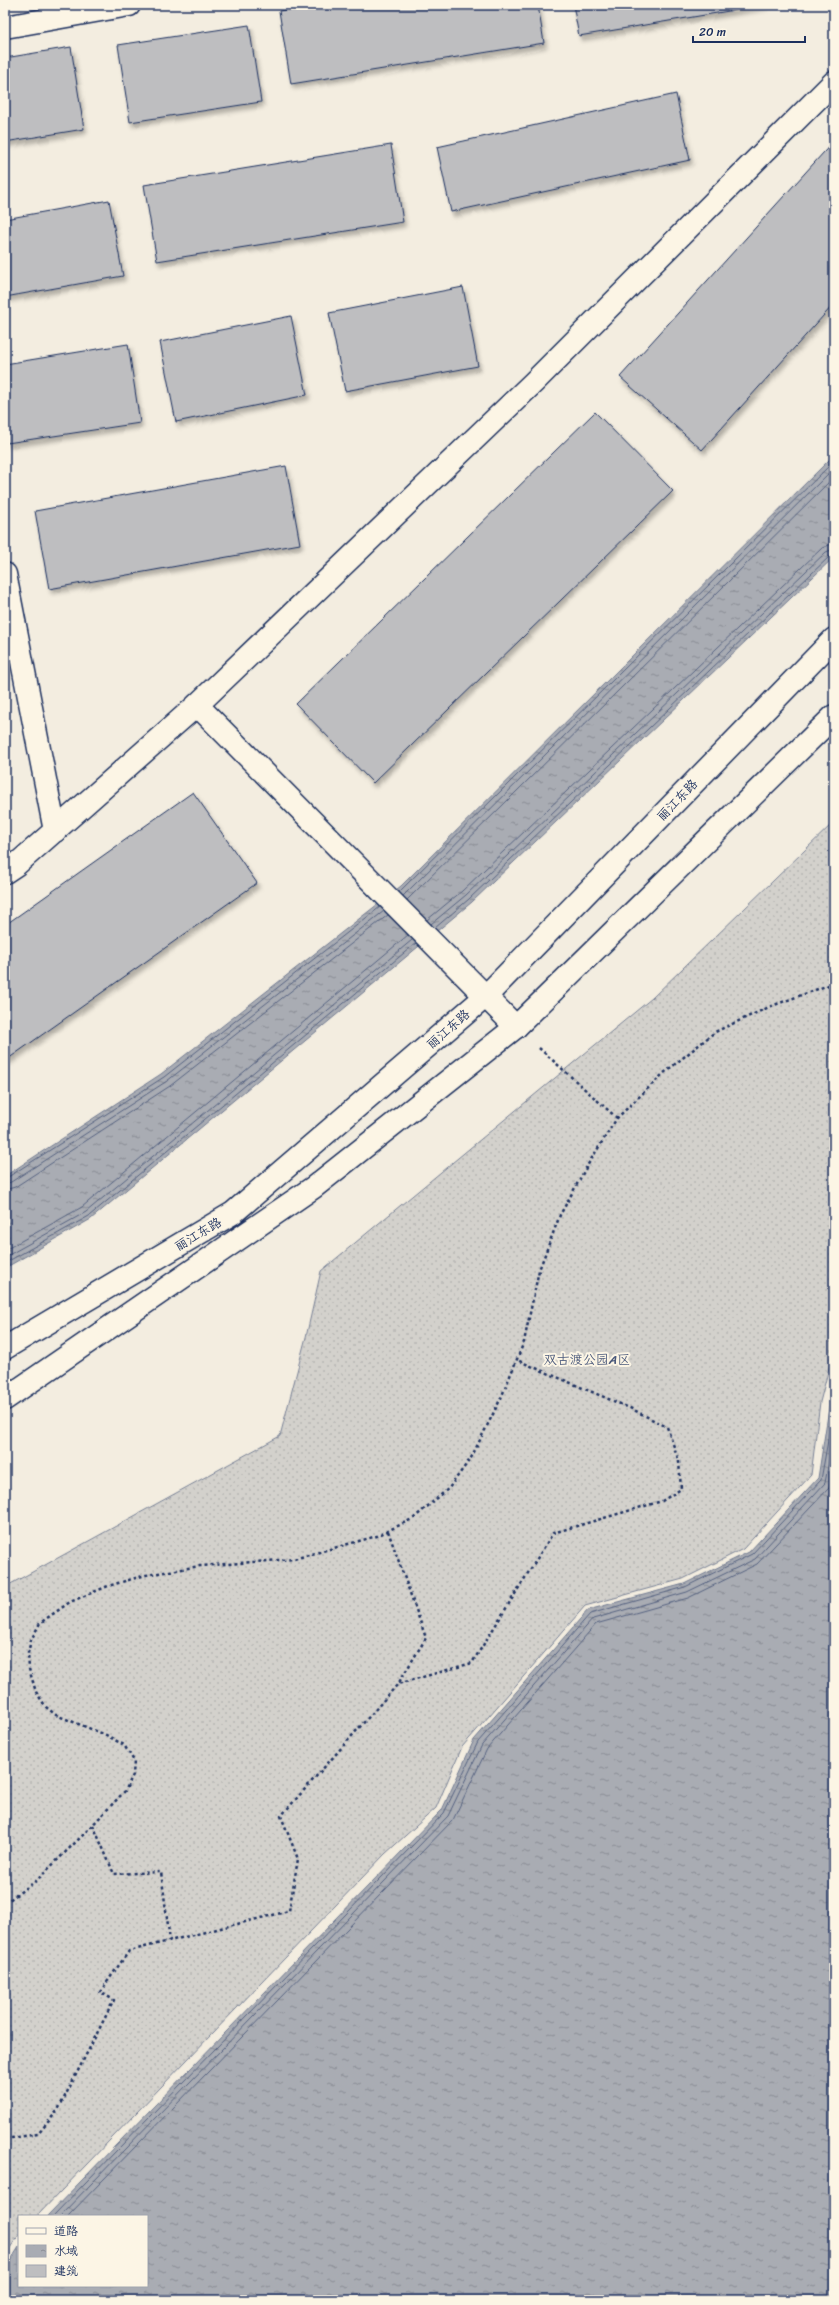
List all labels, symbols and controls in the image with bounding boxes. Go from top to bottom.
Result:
scale bar [693,18,805,44]
text: 20 m [699,21,726,43]
street label: 丽江东路 [651,773,703,827]
street label: 丽江东路 [421,1003,475,1055]
street label: 丽江东路 [170,1211,226,1257]
park label: 双古渡公园A区 [544,1348,630,1371]
legend [18,2215,148,2287]
text: 道路 [54,2220,78,2242]
text: 水域 [54,2240,78,2262]
text: 建筑 [54,2260,78,2282]

